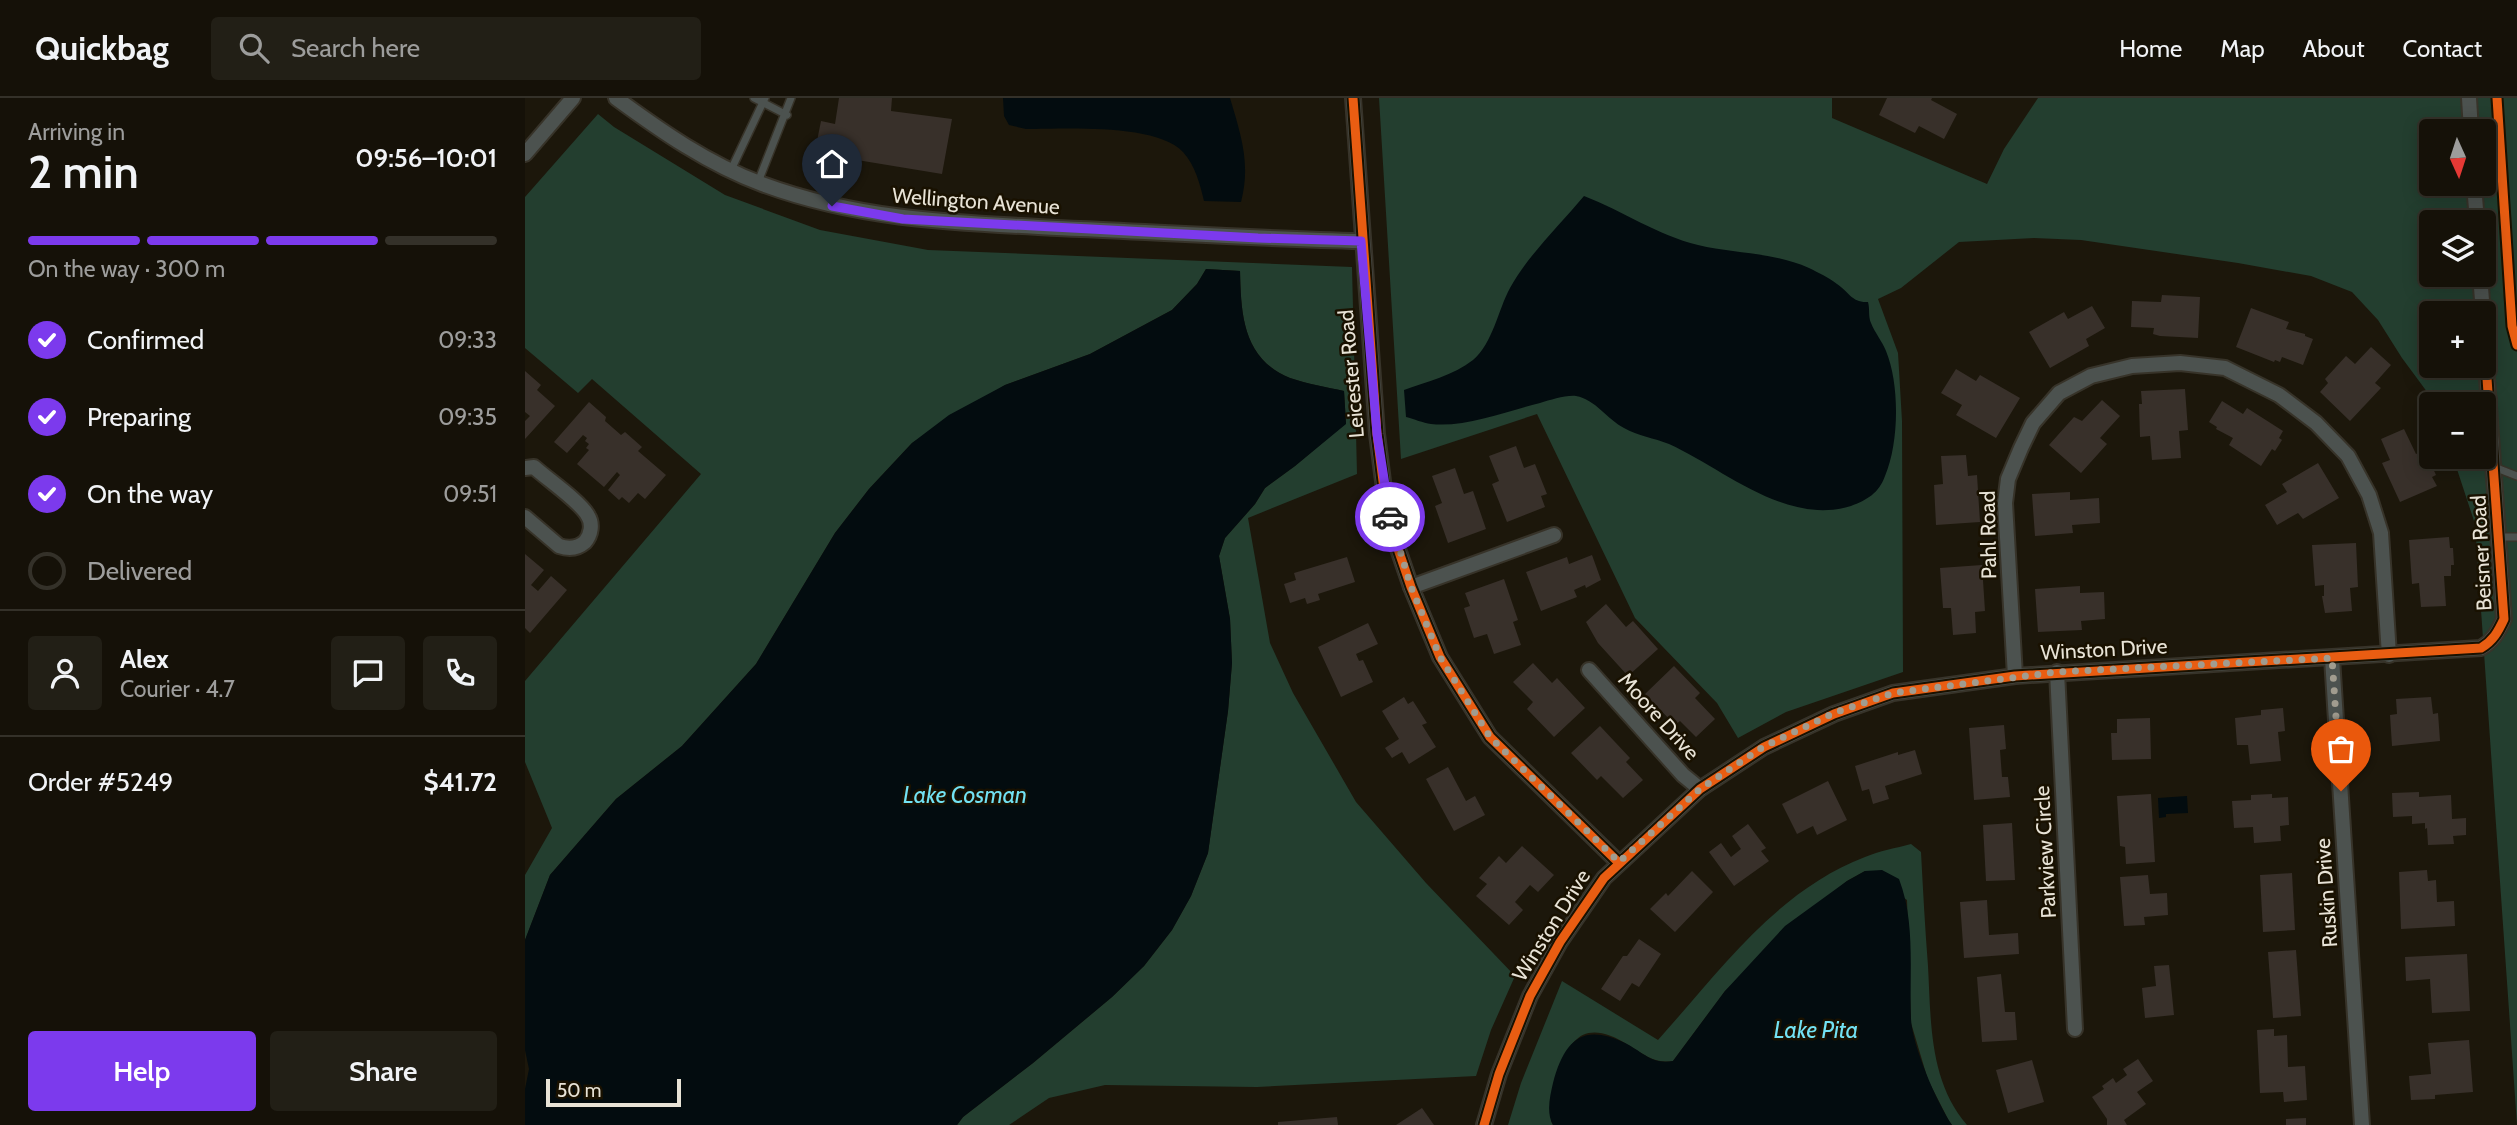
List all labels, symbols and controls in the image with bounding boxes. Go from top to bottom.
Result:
search box [211,17,701,80]
text: Quickbag [35,28,169,68]
icon: search [235,29,273,67]
text: Search here [291,32,420,64]
text: Home [2119,34,2182,63]
text: Map [2220,34,2265,63]
text: About [2303,34,2365,63]
text: Contact [2403,34,2482,63]
text: Arriving in [28,118,125,146]
north arrow [2419,119,2495,196]
map controls [2419,119,2496,469]
pin [802,134,862,206]
text: 09:56–10:01 [355,142,497,174]
text: 2 min [28,144,139,200]
icon: home [813,145,851,183]
street label: Wellington Avenue [891,183,1061,219]
button: layers [2419,210,2496,287]
text: On the way · 300 m [28,255,225,283]
button: + [2419,301,2496,378]
street label: Leicester Road [1333,309,1369,439]
icon: check [28,321,66,359]
text: Confirmed [87,324,204,356]
text: 09:33 [438,326,497,354]
button: − [2419,392,2496,469]
icon: check [28,398,66,436]
text: Preparing [87,401,191,433]
text: 09:35 [438,403,497,431]
icon: check [28,475,66,513]
text: On the way [87,478,213,510]
text: 09:51 [443,480,497,508]
courier [1355,482,1425,552]
street label: Pahl Road [1975,491,2001,579]
street label: Beisner Road [2465,495,2497,611]
icon: car [1371,498,1409,536]
text: Delivered [87,555,192,587]
street label: Winston Drive [2040,633,2168,665]
button: person [28,636,102,710]
button: chat [331,636,405,710]
button: phone [423,636,497,710]
text: Alex [120,643,169,675]
street label: Moore Drive [1613,667,1705,765]
text: Courier · 4.7 [120,675,235,703]
pin [2311,719,2371,791]
icon: bag [2322,730,2360,768]
text: Order #5249 [28,766,173,798]
text: $41.72 [424,766,497,798]
water label: Lake Cosman [903,781,1027,809]
street label: Parkview Circle [2029,785,2061,919]
street label: Ruskin Drive [2310,837,2342,949]
street label: Winston Drive [1507,864,1595,985]
water label: Lake Pita [1774,1016,1858,1044]
button: Help [28,1031,256,1111]
button: Share [270,1031,497,1111]
scale bar [546,1076,681,1108]
text: 50 m [557,1079,601,1102]

